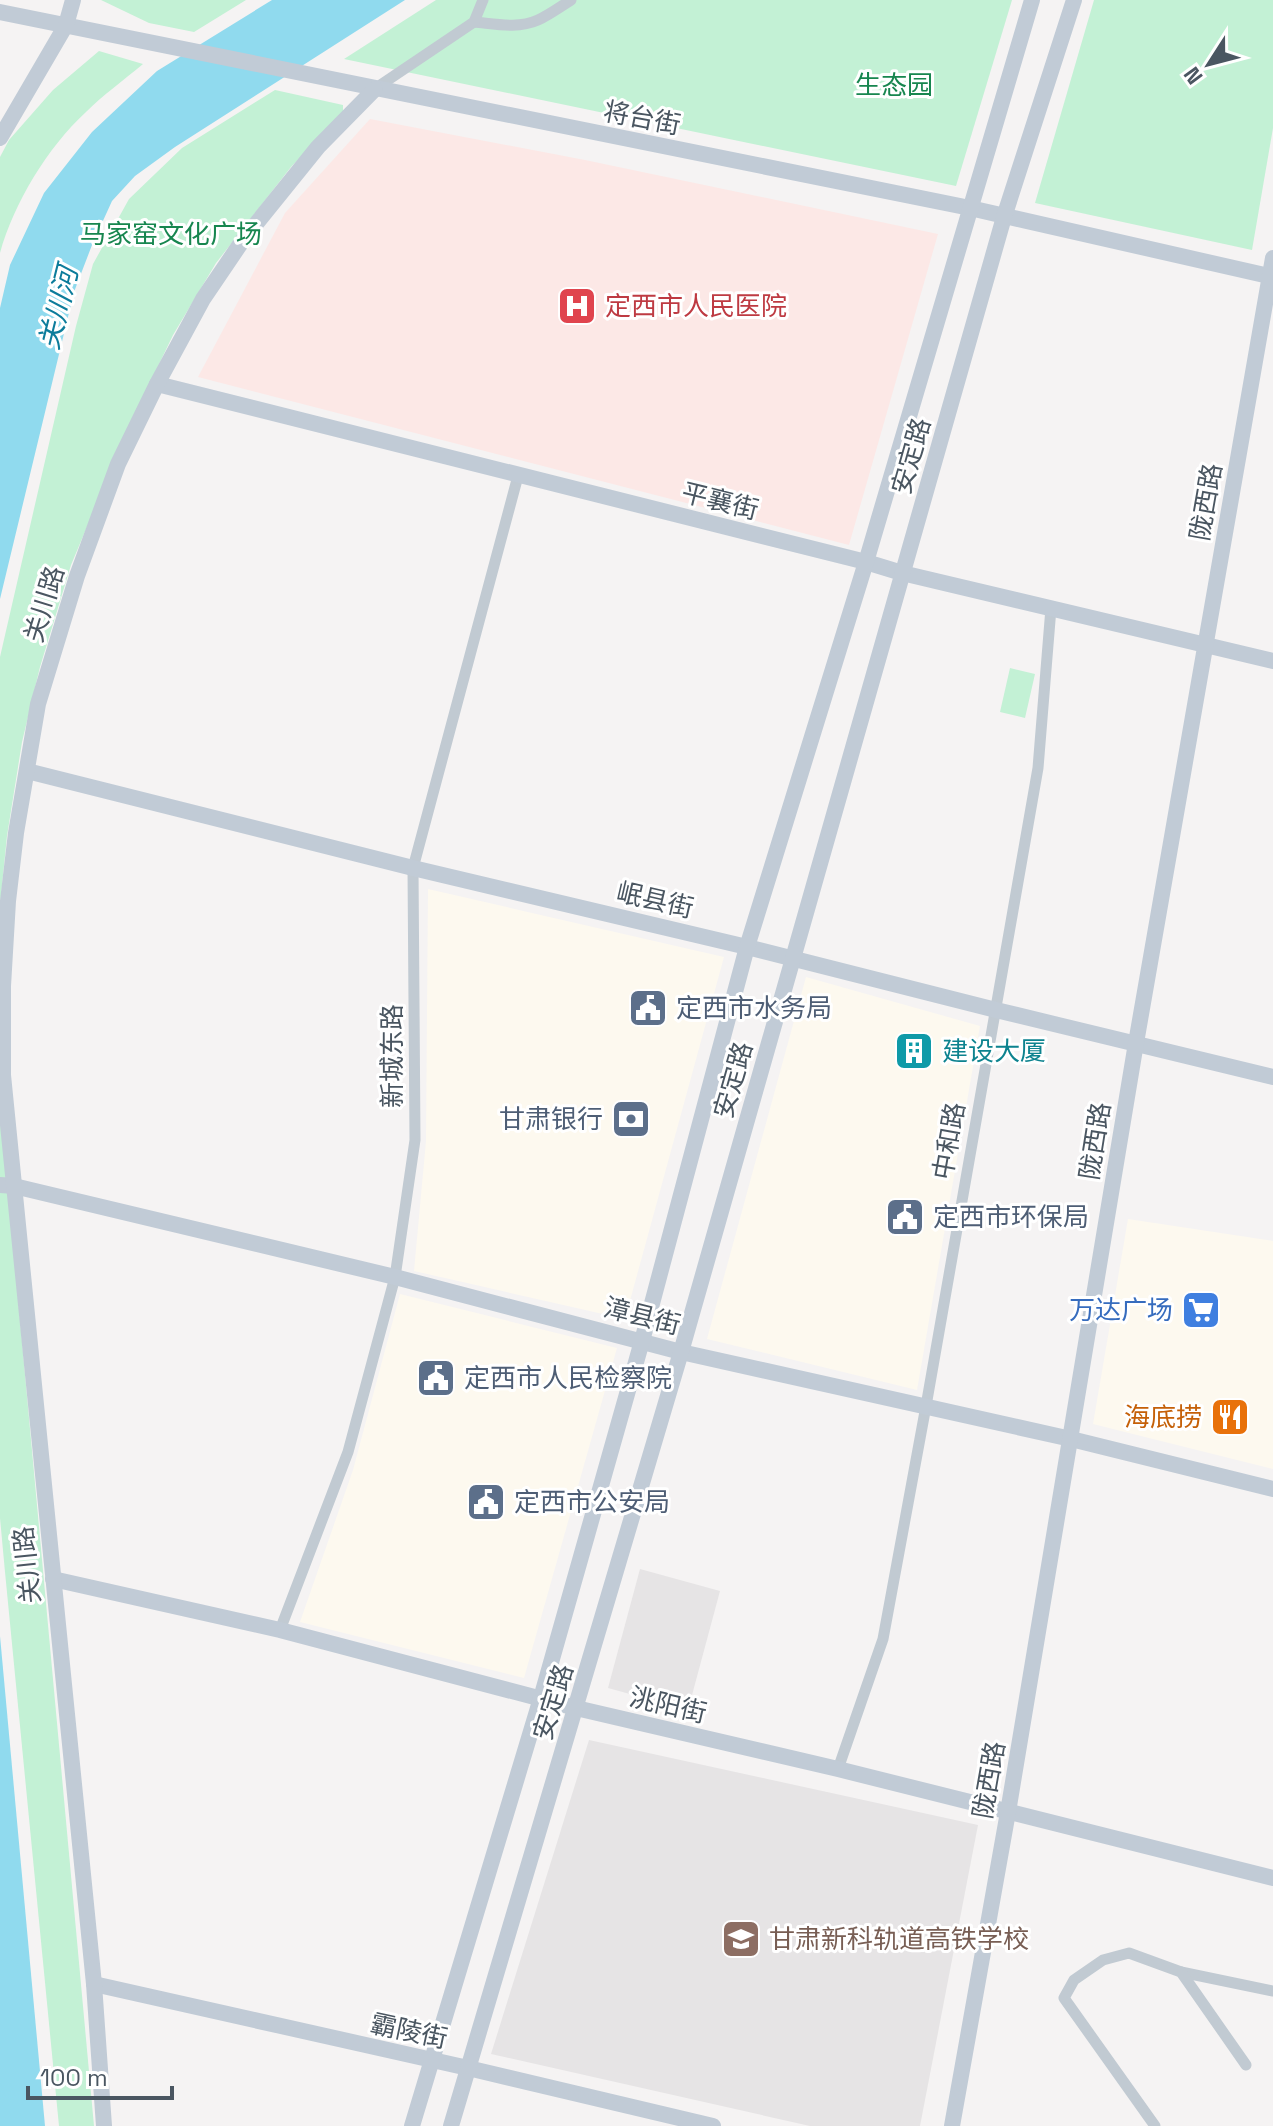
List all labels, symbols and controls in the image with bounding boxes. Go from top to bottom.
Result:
north arrow [1169,24,1249,104]
text: N [1177,62,1208,90]
park label: 生态园 [855,68,933,102]
street label: 将台街 [600,94,684,142]
park label: 马家窑文化广场 [80,217,262,251]
water label: 关川河 [30,258,87,353]
hospital icon: 定西市人民医院 [556,285,598,327]
place label: 定西市人民医院 [605,289,787,323]
street label: 安定路 [884,414,938,498]
street label: 陇西路 [1182,461,1230,543]
street label: 平襄街 [678,475,762,527]
street label: 关川路 [16,562,72,646]
street label: 岷县街 [613,875,697,925]
public building icon: 定西市水务局 [627,987,669,1029]
place label: 定西市水务局 [676,991,832,1025]
street label: 新城东路 [375,1004,409,1108]
building icon: 建设大厦 [893,1030,935,1072]
place label: 建设大厦 [942,1034,1046,1068]
street label: 安定路 [706,1038,760,1122]
bank icon: 甘肃银行 [610,1098,652,1140]
street label: 中和路 [925,1100,973,1182]
street label: 陇西路 [1072,1100,1118,1182]
place label: 甘肃银行 [499,1102,603,1136]
public building icon: 定西市环保局 [884,1196,926,1238]
place label: 定西市环保局 [933,1200,1089,1234]
supermarket icon: 万达广场 [1180,1289,1222,1331]
street label: 漳县街 [600,1290,684,1342]
place label: 万达广场 [1069,1293,1173,1327]
public building icon: 定西市人民检察院 [415,1357,457,1399]
place label: 定西市人民检察院 [464,1361,672,1395]
restaurant icon: 海底捞 [1209,1396,1251,1438]
place label: 海底捞 [1124,1400,1202,1434]
public building icon: 定西市公安局 [465,1481,507,1523]
place label: 定西市公安局 [514,1485,670,1519]
street label: 关川路 [6,1524,48,1606]
street label: 安定路 [525,1660,581,1744]
street label: 洮阳街 [626,1680,710,1730]
street label: 陇西路 [965,1739,1013,1821]
school or university icon: 甘肃新科轨道高铁学校 [720,1918,762,1960]
place label: 甘肃新科轨道高铁学校 [769,1922,1029,1956]
street label: 霸陵街 [367,2006,451,2056]
scale bar [28,2050,172,2100]
text: 100 m [40,2062,108,2093]

